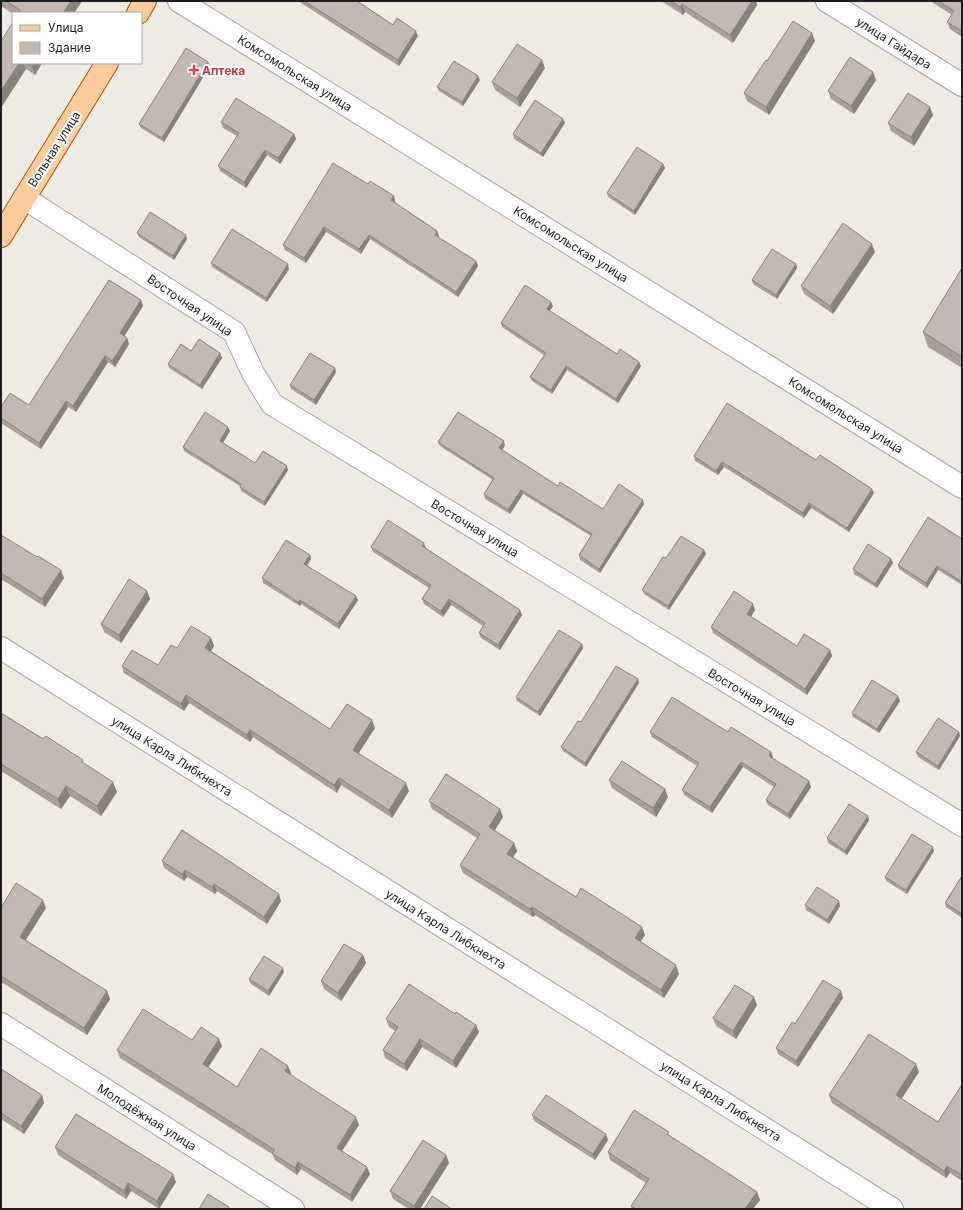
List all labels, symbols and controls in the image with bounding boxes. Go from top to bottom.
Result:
legend [12,12,142,64]
street label: улица Гайдара [854,14,934,72]
text: Улица [48,20,83,35]
street label: Комсомольская улица [235,32,355,114]
text: Здание [48,40,91,55]
place label: Аптека [202,63,245,78]
marker: Аптека [189,65,199,75]
street label: Вольная улица [25,108,83,190]
street label: Комсомольская улица [511,203,631,285]
street label: Восточная улица [145,271,235,339]
street label: Комсомольская улица [786,374,906,456]
street label: Восточная улица [428,496,522,560]
street label: Восточная улица [705,665,799,729]
street label: улица Карла Либкнехта [109,713,235,799]
street label: улица Карла Либкнехта [383,886,509,972]
street label: улица Карла Либкнехта [658,1058,784,1144]
street label: Молодёжная улица [95,1080,199,1154]

